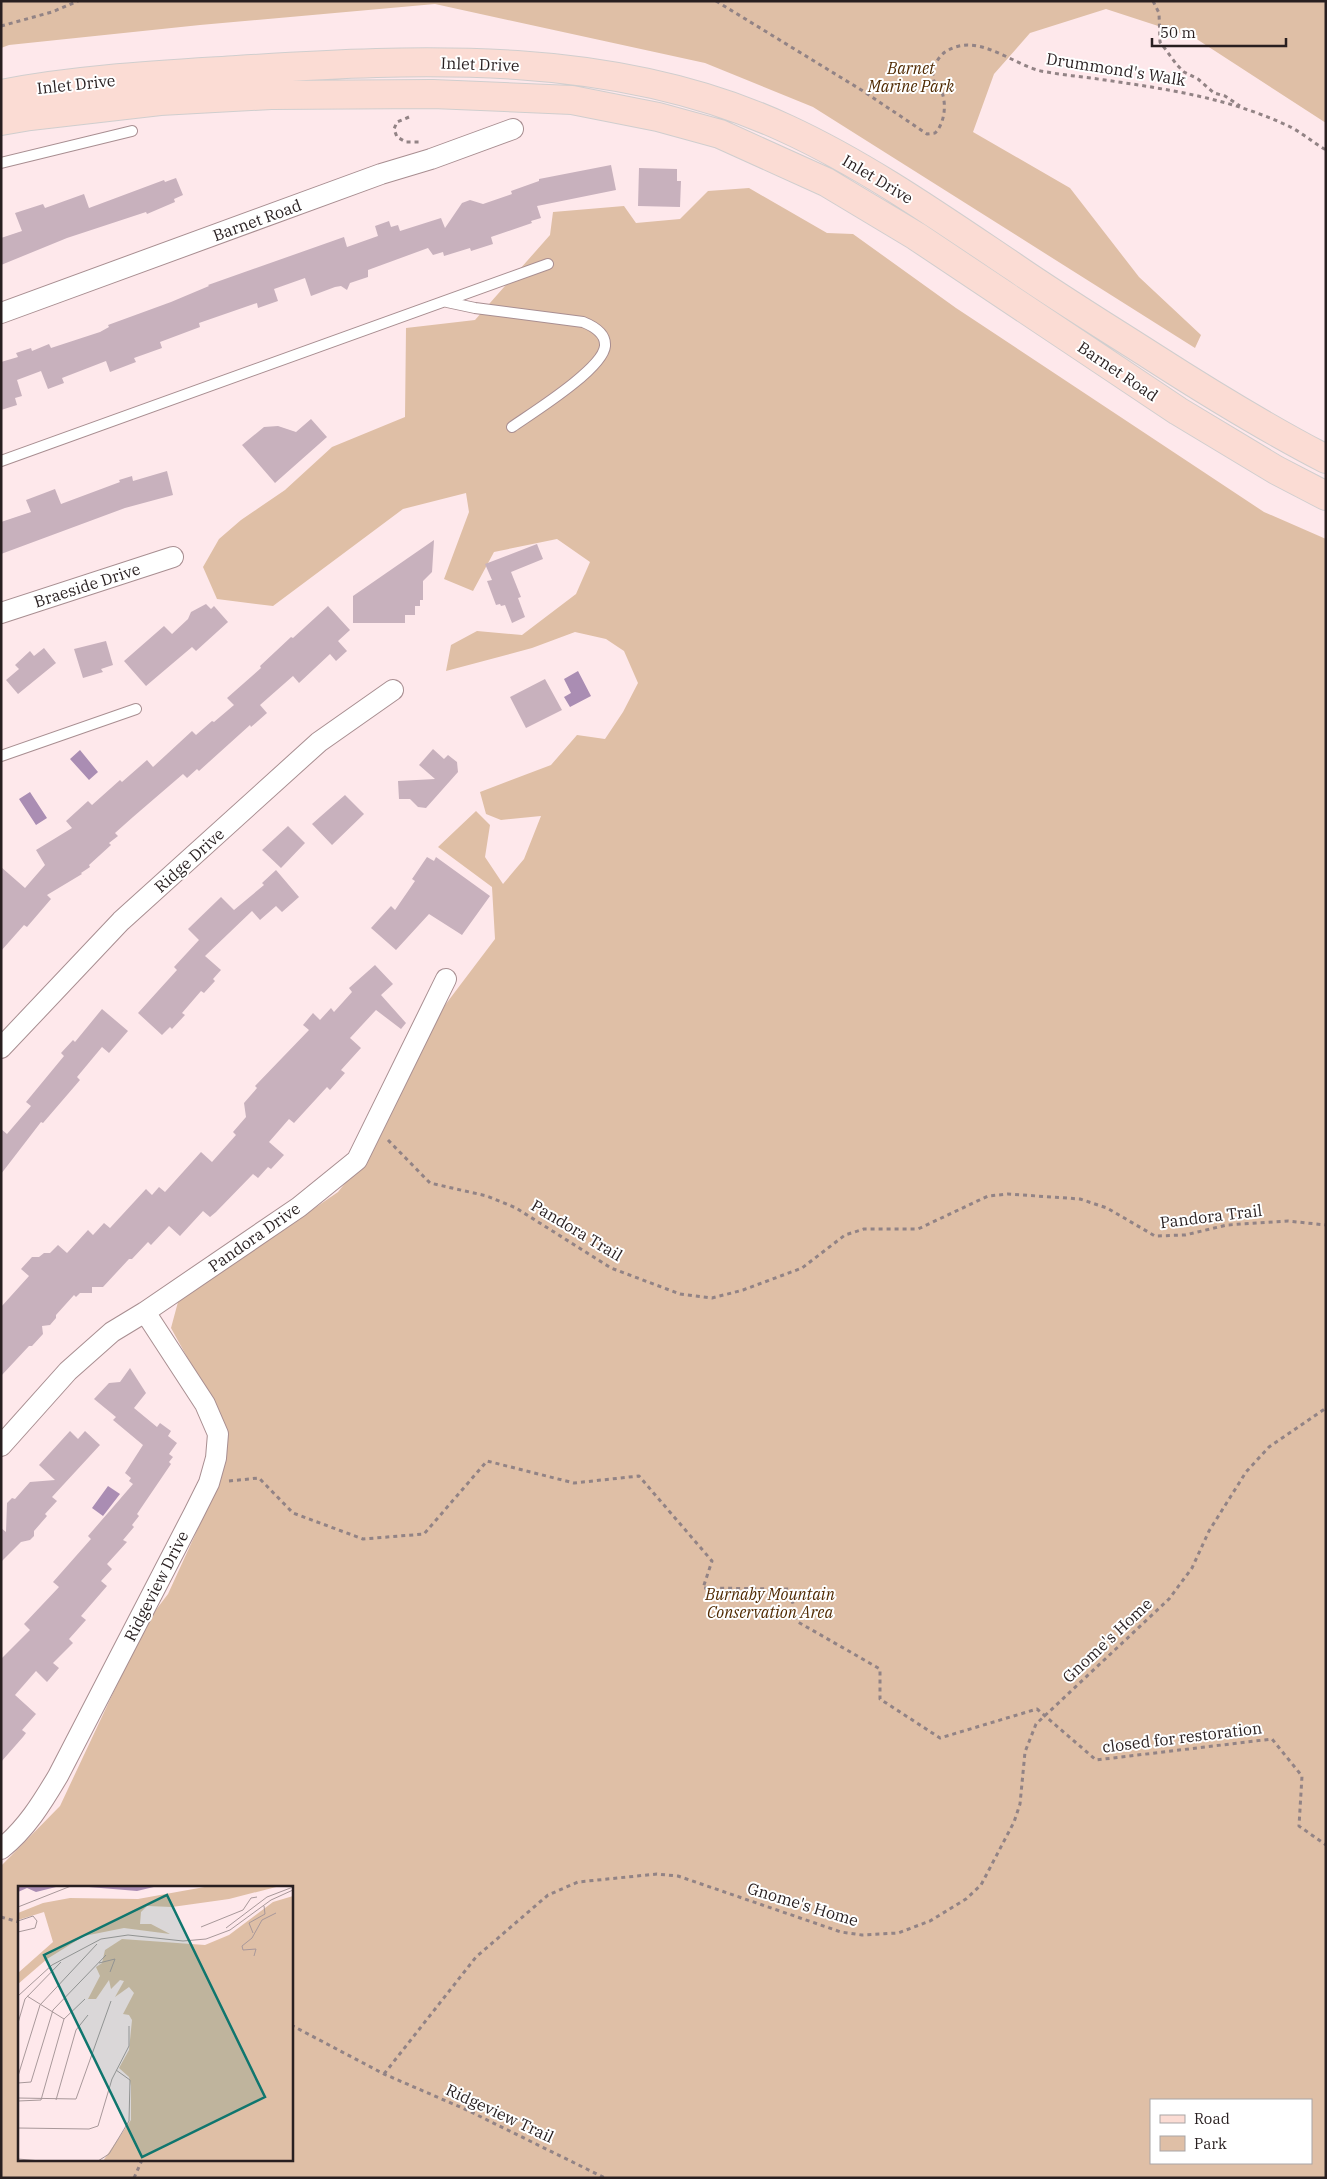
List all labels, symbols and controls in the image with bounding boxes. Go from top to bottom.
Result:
scale bar [1152,15,1286,47]
text: 50 m [1160,23,1196,42]
street label: Drummond's Walk [1045,48,1188,90]
street label: Inlet Drive [440,53,520,75]
park label: Barnet Marine Park [867,58,955,96]
street label: Inlet Drive [36,70,116,98]
street label: Inlet Drive [839,150,917,208]
street label: Barnet Road [210,195,304,245]
street label: Barnet Road [1074,337,1162,405]
street label: Braeside Drive [31,558,143,612]
street label: Ridge Drive [150,824,228,896]
street label: Pandora Trail [528,1195,626,1265]
street label: Pandora Drive [204,1198,304,1276]
street label: Pandora Trail [1159,1200,1263,1232]
street label: Ridgeview Drive [120,1527,192,1645]
park label: Burnaby Mountain Conservation Area [704,1584,835,1622]
street label: Gnome's Home [1058,1593,1156,1687]
street label: closed for restoration [1101,1717,1263,1757]
street label: Gnome's Home [745,1878,861,1930]
inset map [18,1886,292,2162]
street label: Ridgeview Trail [443,2079,557,2147]
legend [1150,2099,1312,2164]
text: Road [1194,2109,1230,2128]
text: Park [1194,2134,1227,2153]

